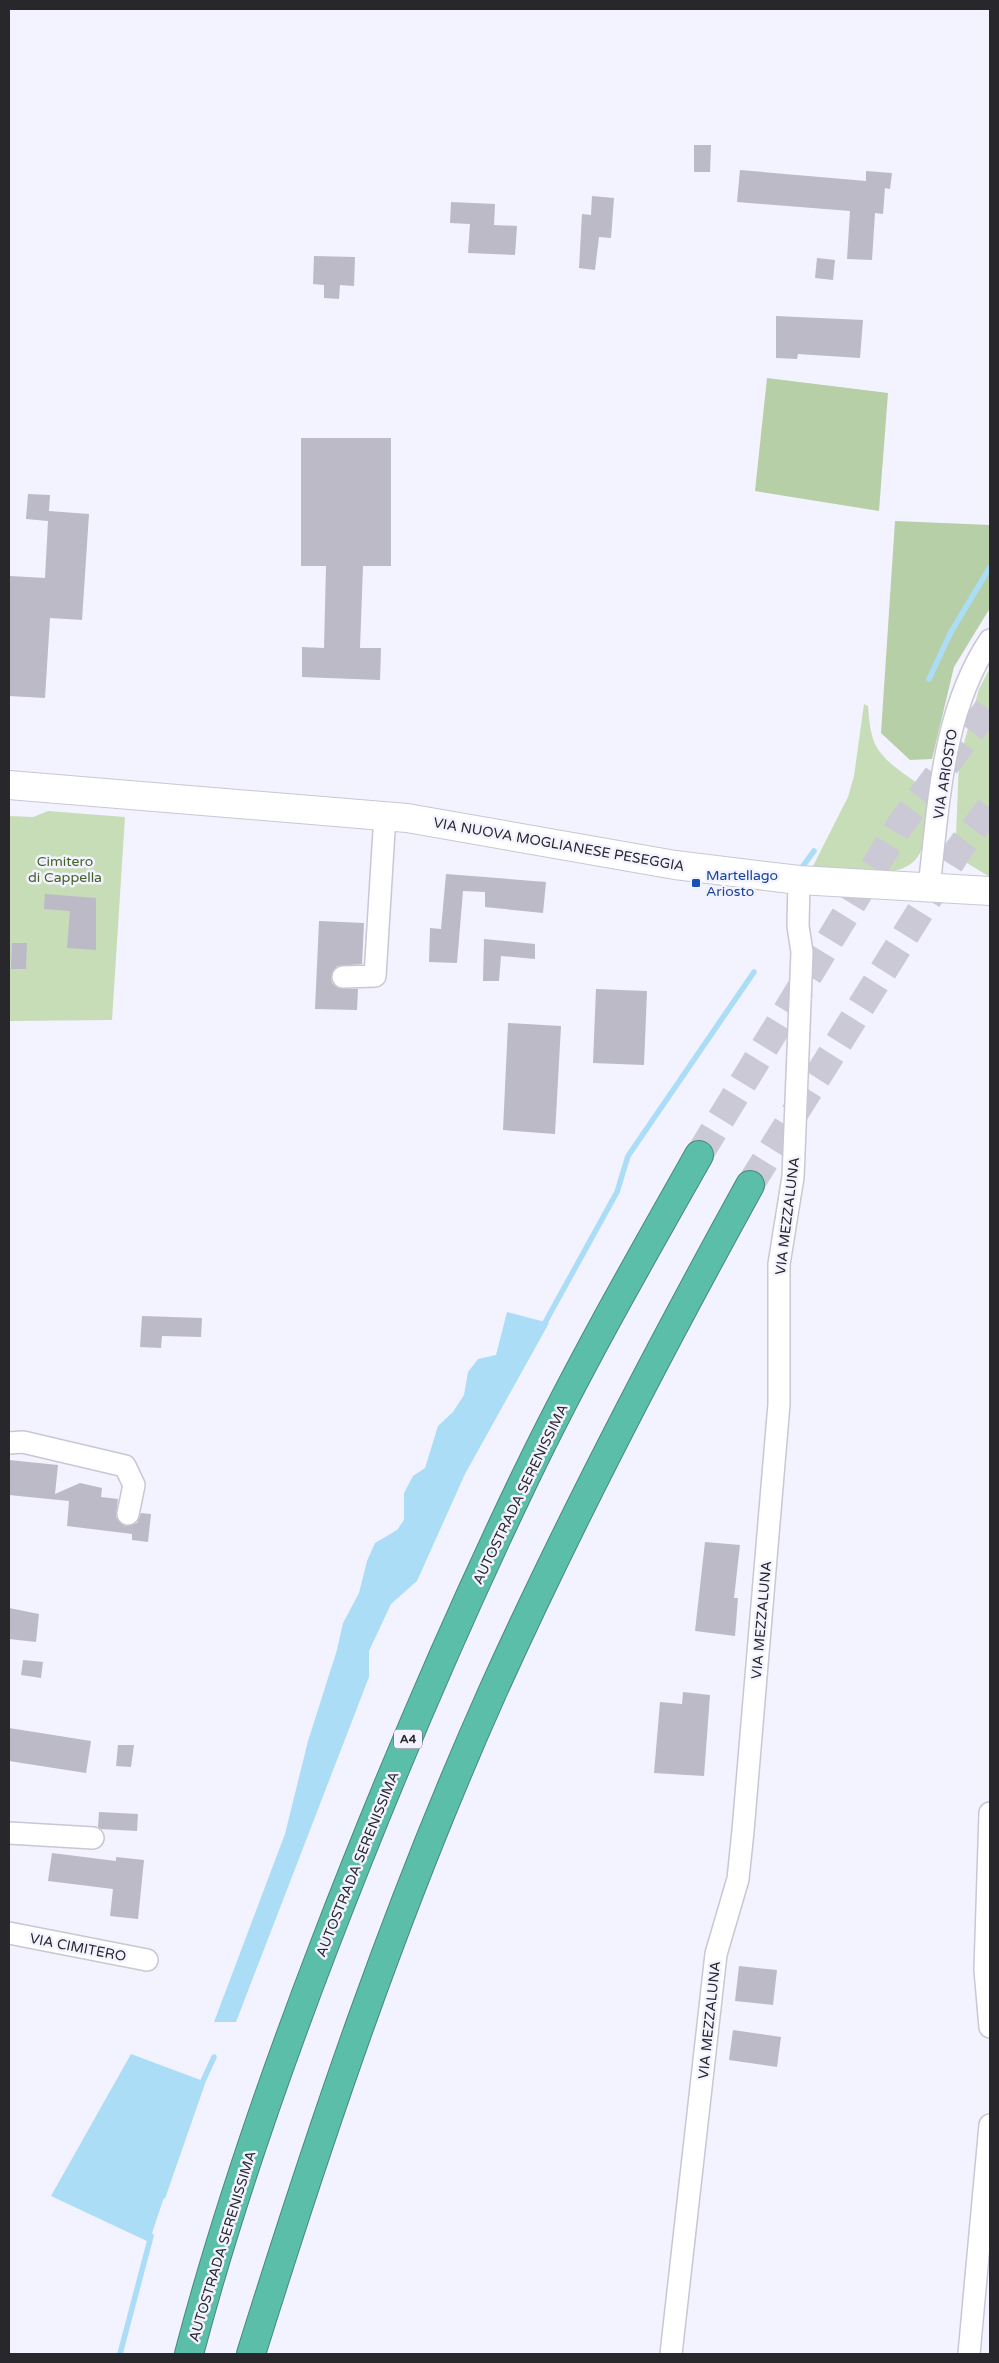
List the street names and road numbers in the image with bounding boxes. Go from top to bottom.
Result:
street label: VIA ARIOSTO [930,728,961,820]
street label: VIA NUOVA MOGLIANESE PESEGGIA [432,814,686,875]
street label: VIA MEZZALUNA [772,1156,803,1276]
street label: AUTOSTRADA SERENISSIMA [469,1401,572,1587]
street label: VIA MEZZALUNA [748,1560,775,1680]
road number: A4 [394,1730,422,1748]
street label: AUTOSTRADA SERENISSIMA [312,1769,403,1959]
street label: VIA CIMITERO [28,1930,128,1965]
street label: VIA MEZZALUNA [695,1960,724,2080]
street label: AUTOSTRADA SERENISSIMA [185,2149,260,2344]

